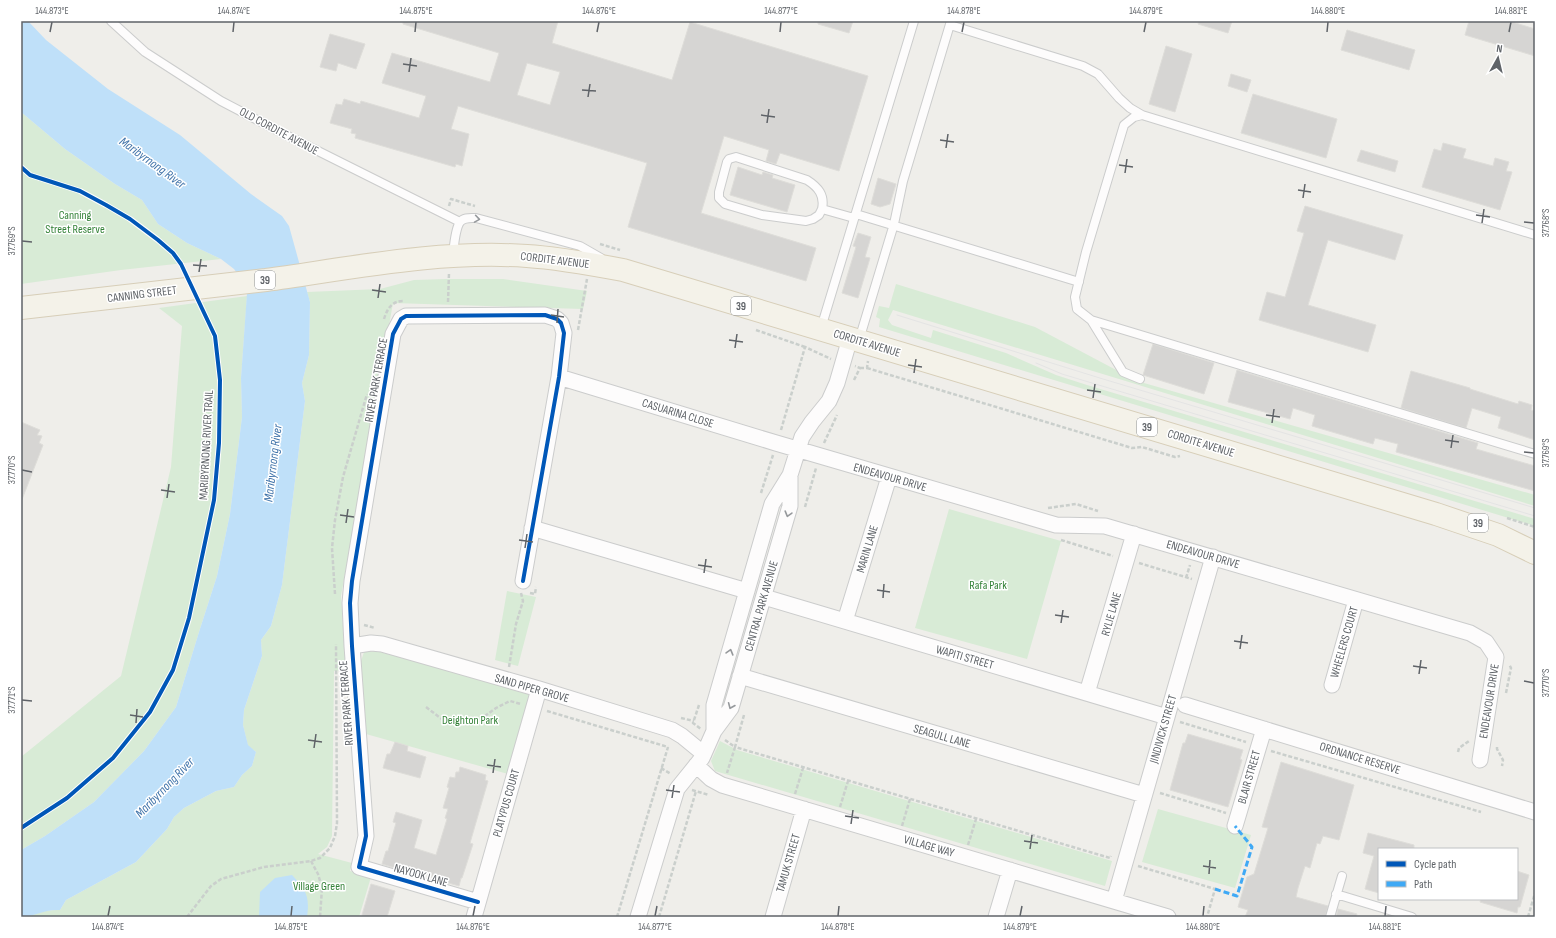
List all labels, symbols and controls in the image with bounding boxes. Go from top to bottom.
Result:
text: 144.873°E [35,5,69,17]
text: 144.874°E [218,5,250,17]
text: 144.875°E [399,5,433,17]
text: 144.876°E [582,5,616,17]
text: 144.877°E [764,5,798,17]
text: 144.878°E [947,5,981,17]
text: 144.879°E [1129,5,1163,17]
text: 144.880°E [1311,5,1345,17]
text: 144.881°E [1495,5,1527,17]
north arrow [1478,38,1518,78]
text: N [1496,42,1503,55]
street label: OLD CORDITE AVENUE [237,104,321,159]
water label: Maribyrnong River [116,133,190,193]
park label: Canning Street Reserve [45,208,105,237]
text: 37.768°S [1540,209,1552,237]
one-way arrow [474,214,480,223]
text: 37.769°S [6,227,18,255]
street label: CORDITE AVENUE [520,249,590,272]
road number: 39 [255,271,275,289]
street label: CANNING STREET [106,283,178,306]
road number: 39 [731,297,751,315]
street label: CORDITE AVENUE [831,326,902,361]
street label: RIVER PARK TERRACE [362,337,391,423]
street label: MARIBYRNONG RIVER TRAIL [196,389,217,500]
street label: CASUARINA CLOSE [640,395,716,432]
road number: 39 [1137,418,1157,436]
water label: Maribyrnong River [260,422,286,503]
street label: CORDITE AVENUE [1165,426,1236,461]
text: 37.769°S [1540,439,1552,467]
text: 37.770°S [6,456,18,484]
street label: ENDEAVOUR DRIVE [852,460,928,495]
one-way arrow [784,511,792,517]
road number: 39 [1468,514,1488,532]
street label: MARIN LANE [853,523,882,575]
street label: ENDEAVOUR DRIVE [1165,537,1241,572]
street label: CENTRAL PARK AVENUE [741,559,782,653]
park label: Rafa Park [969,578,1007,593]
street label: RYLIE LANE [1098,590,1125,638]
street label: WHEELERS COURT [1327,605,1362,680]
street label: WAPITI STREET [934,642,996,673]
one-way arrow [725,649,734,656]
street label: RIVER PARK TERRACE [336,660,357,746]
street label: ENDEAVOUR DRIVE [1476,663,1503,740]
text: 37.770°S [1540,669,1552,697]
street label: SAND PIPER GROVE [493,671,571,706]
text: 37.771°S [6,686,18,714]
street label: JINDIVICK STREET [1146,693,1180,766]
one-way arrow [728,701,736,709]
park label: Deighton Park [442,713,498,728]
street label: SEAGULL LANE [912,721,972,752]
street label: ORDNANCE RESERVE [1318,739,1402,778]
street label: BLAIR STREET [1235,748,1264,806]
water label: Maribyrnong River [132,753,198,821]
street label: PLATYPUS COURT [490,767,523,839]
street label: TAMUK STREET [773,832,804,894]
street label: VILLAGE WAY [902,832,956,861]
legend [1378,848,1518,900]
text: Cycle path [1414,857,1456,872]
street label: NAYOOK LANE [392,861,450,890]
text: Path [1414,877,1432,892]
park label: Village Green [293,879,345,894]
text: 144.874°E [92,921,124,933]
text: 144.875°E [274,921,308,933]
text: 144.876°E [456,921,490,933]
text: 144.877°E [638,921,672,933]
text: 144.878°E [821,921,855,933]
text: 144.879°E [1003,921,1037,933]
text: 144.880°E [1186,921,1220,933]
text: 144.881°E [1369,921,1401,933]

